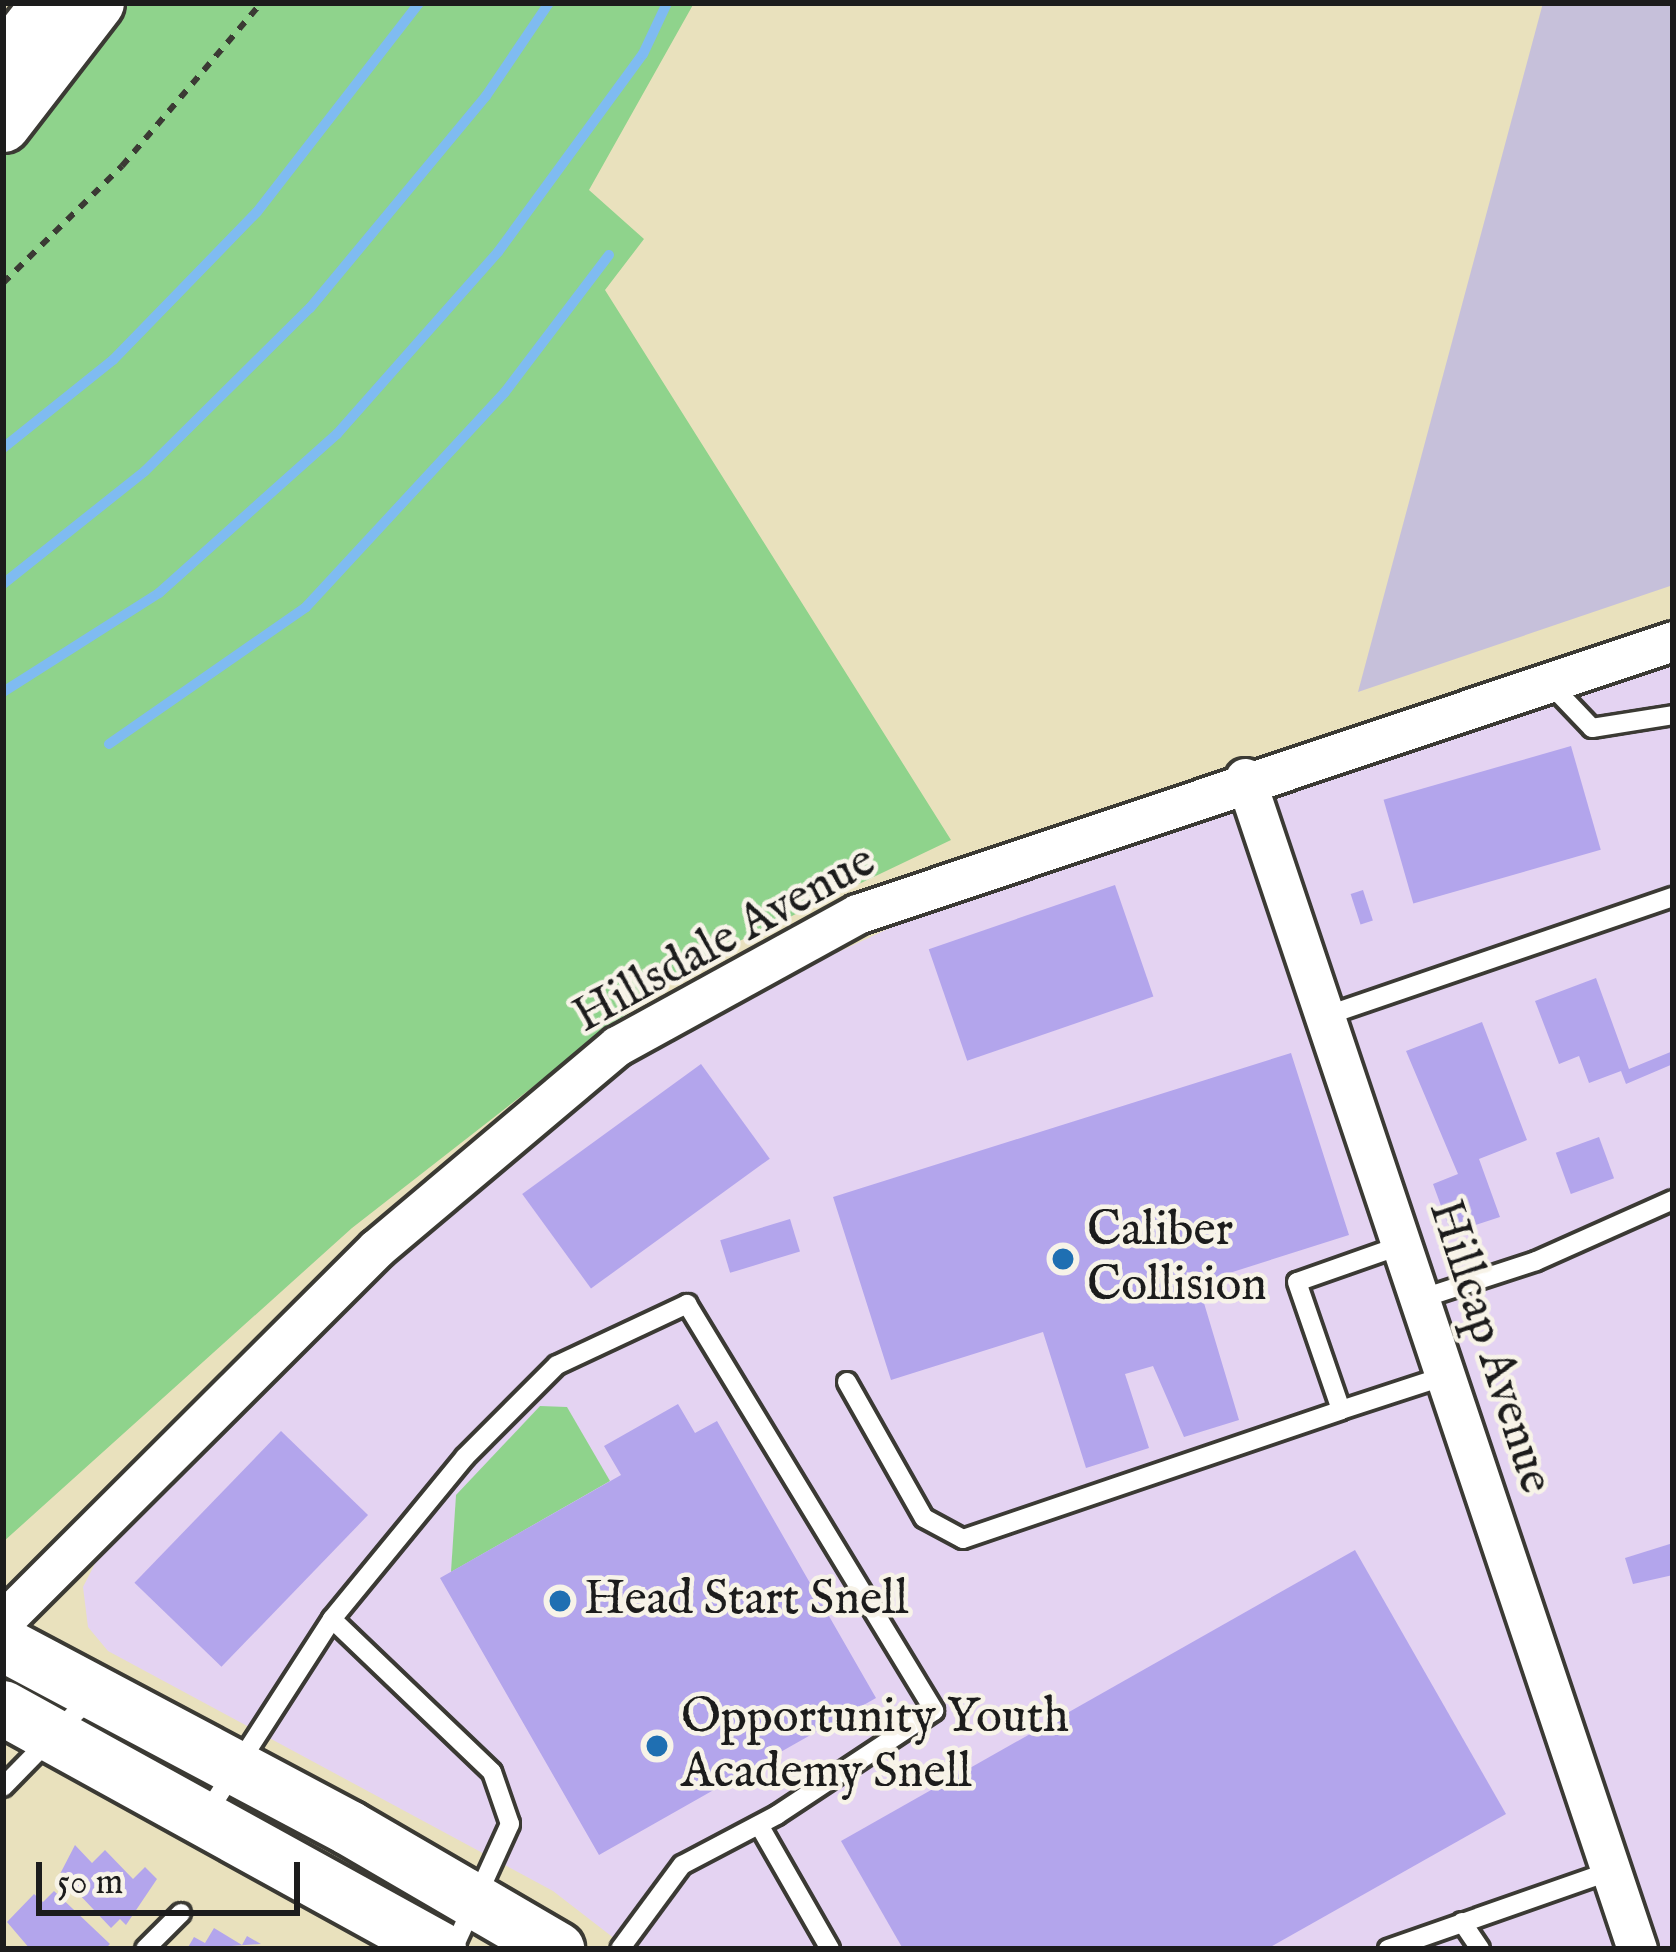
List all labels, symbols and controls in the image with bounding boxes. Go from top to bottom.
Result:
street label: Hillsdale Avenue [564,833,886,1047]
street label: Hillcap Avenue [1415,1193,1563,1501]
place label: Caliber Collision [1087,1202,1267,1315]
marker: Caliber Collision [1050,1246,1076,1272]
place label: Head Start Snell [584,1572,908,1630]
marker: Head Start Snell [547,1588,573,1614]
place label: Opportunity Youth Academy Snell [681,1689,1069,1802]
marker: Opportunity Youth Academy Snell [644,1733,670,1759]
scale bar [42,1838,306,1912]
text: 50 m [57,1860,123,1906]

